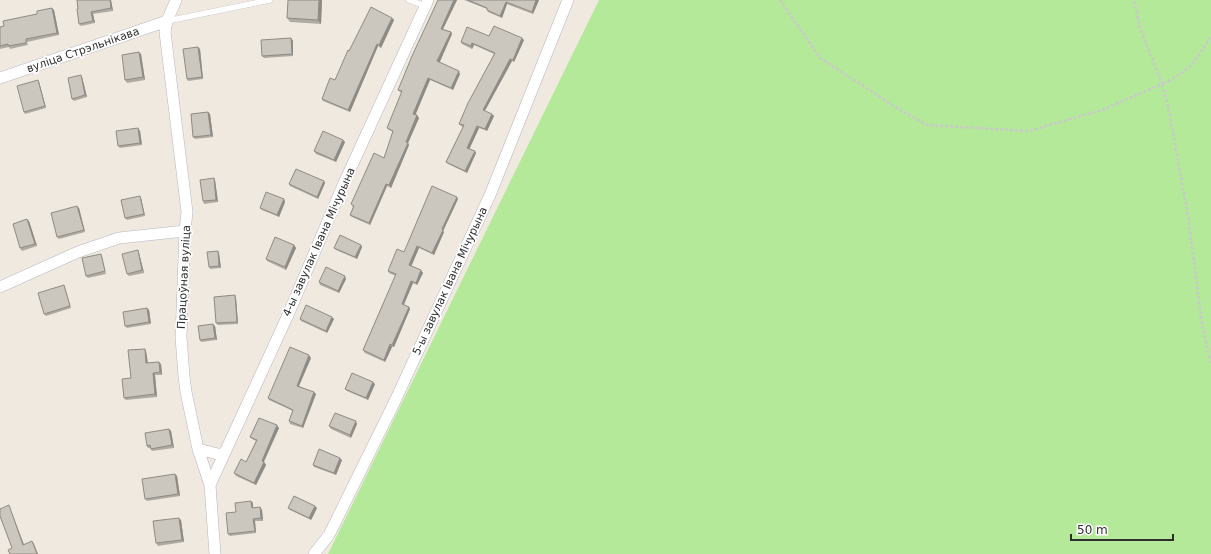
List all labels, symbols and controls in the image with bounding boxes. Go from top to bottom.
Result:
street label: вуліца Стрэльнікава [25,25,141,75]
street label: 4-ы завулак Івана Мічурына [280,165,358,319]
street label: 5-ы завулак Івана Мічурына [410,205,490,357]
street label: Працоўная вуліца [175,225,193,329]
scale bar [1071,516,1173,542]
text: 50 m [1077,523,1108,537]

